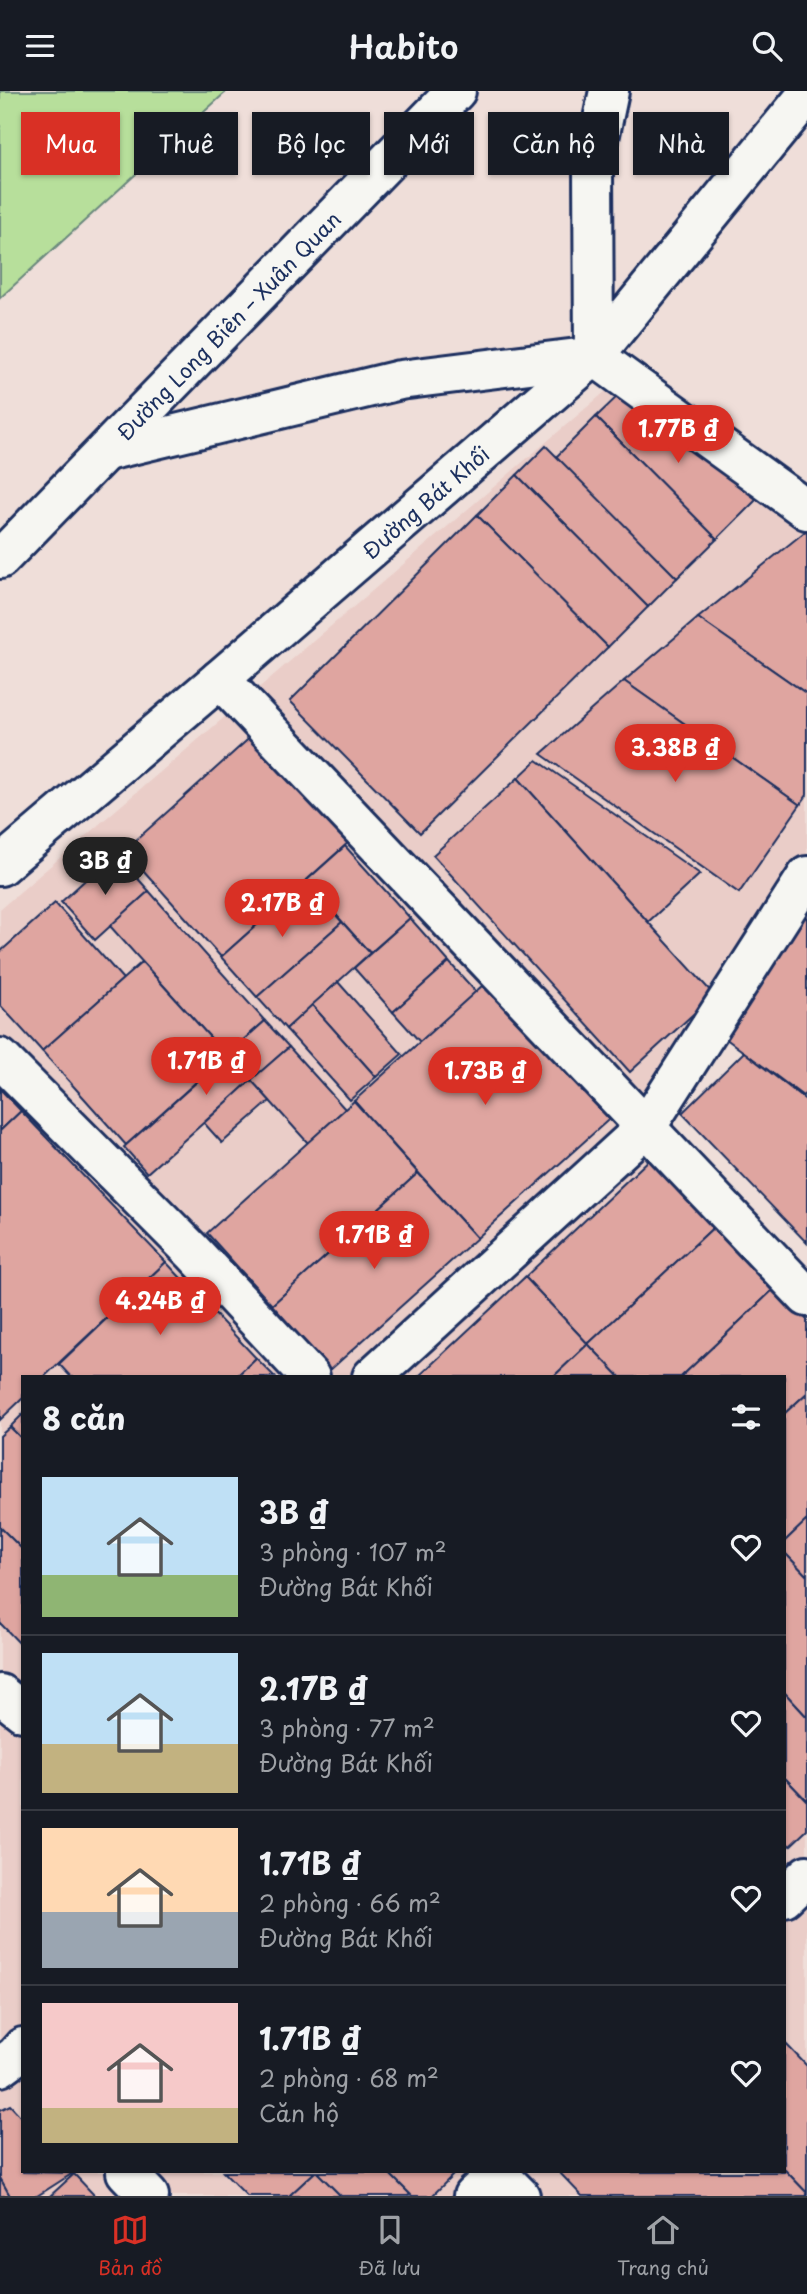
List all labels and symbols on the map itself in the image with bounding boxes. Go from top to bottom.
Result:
street label: Đường Long Biên – Xuân Quan [109,203,348,447]
pin: 1.77B ₫ [613,405,743,465]
street label: Đường Bát Khối [355,438,496,566]
pin: 3.38B ₫ [610,725,740,784]
pin: 3B ₫ [64,837,146,897]
pin: 2.17B ₫ [217,879,347,939]
pin: 1.71B ₫ [141,1037,271,1097]
pin: 1.73B ₫ [420,1047,550,1107]
pin: 1.71B ₫ [309,1211,439,1271]
pin: 4.24B ₫ [95,1277,225,1337]

